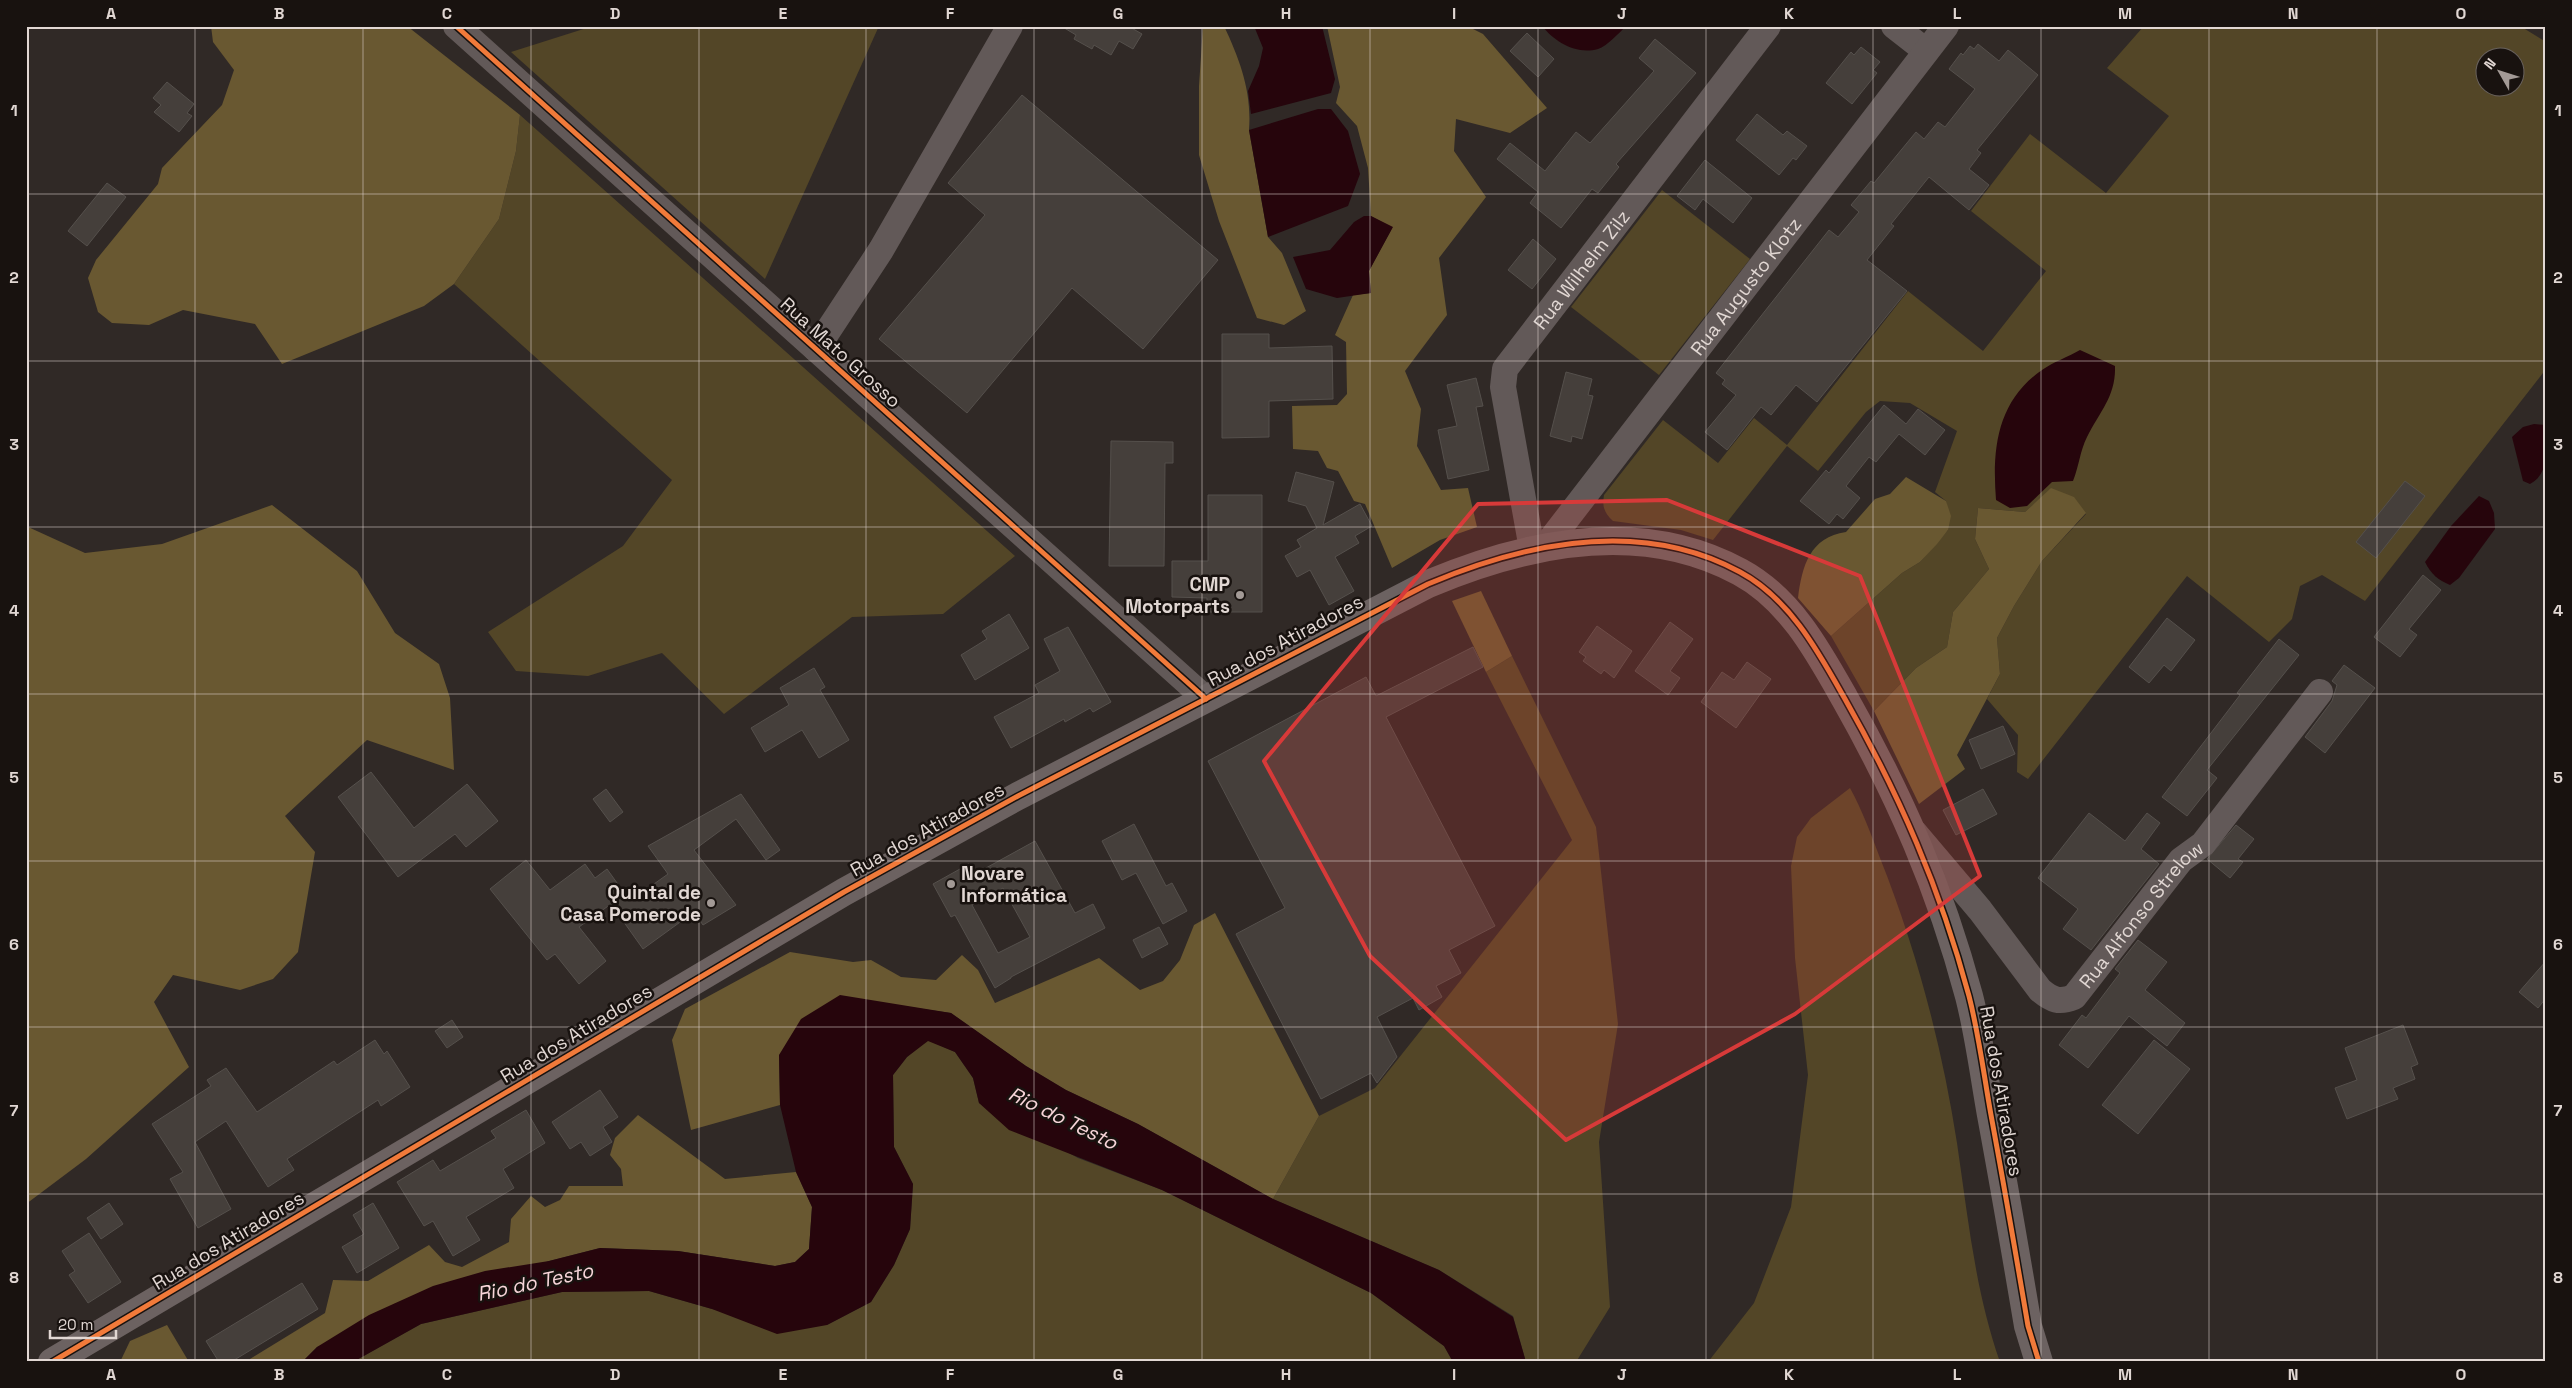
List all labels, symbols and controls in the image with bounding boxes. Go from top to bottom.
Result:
text: A [106,3,116,24]
text: B [274,3,284,24]
text: C [442,3,452,24]
text: D [610,3,620,24]
text: E [779,3,788,24]
text: F [946,3,955,24]
text: G [1113,3,1123,24]
text: H [1281,3,1291,24]
text: I [1452,3,1456,24]
text: J [1617,3,1627,24]
text: K [1784,3,1794,24]
text: L [1953,3,1962,24]
text: M [2118,3,2132,24]
text: N [2288,3,2298,24]
text: O [2456,3,2467,24]
north arrow [2474,48,2524,98]
text: N [2480,55,2500,73]
text: 1 [10,100,18,121]
text: 1 [2554,100,2562,121]
street label: Rua Wilhelm Zilz [1528,205,1635,335]
street label: Rua Augusto Klotz [1685,212,1807,361]
text: 2 [9,267,19,288]
text: 2 [2553,267,2563,288]
street label: Rua Mato Grosso [775,292,906,413]
text: 3 [9,434,19,455]
text: 3 [2553,434,2563,455]
place label: CMP Motorparts [1125,572,1230,619]
street label: Rua dos Atiradores [1203,589,1367,692]
marker: CMP Motorparts [1234,589,1246,601]
text: 4 [9,600,19,621]
text: 4 [2553,600,2563,621]
text: 5 [9,767,19,788]
text: 5 [2553,767,2563,788]
street label: Rua dos Atiradores [846,777,1009,882]
street label: Rua Alfonso Strelow [2074,836,2209,993]
place label: Novare Informática [961,861,1067,908]
marker: Novare Informática [945,878,957,890]
place label: Quintal de Casa Pomerode [560,880,701,927]
marker: Quintal de Casa Pomerode [705,897,717,909]
text: 6 [9,934,19,955]
text: 6 [2553,934,2563,955]
street label: Rua dos Atiradores [496,978,657,1089]
street label: Rua dos Atiradores [1974,1004,2029,1178]
water label: Rio do Testo [1004,1080,1122,1156]
text: 7 [10,1100,19,1121]
text: 7 [2554,1100,2563,1121]
street label: Rua dos Atiradores [148,1185,309,1296]
water label: Rio do Testo [475,1257,596,1307]
text: 8 [9,1267,19,1288]
text: 8 [2553,1267,2563,1288]
scale bar [50,1308,116,1340]
text: 20 m [58,1315,93,1334]
text: A [106,1364,116,1385]
text: B [274,1364,284,1385]
text: C [442,1364,452,1385]
text: D [610,1364,620,1385]
text: E [779,1364,788,1385]
text: F [946,1364,955,1385]
text: G [1113,1364,1123,1385]
text: H [1281,1364,1291,1385]
text: I [1452,1364,1456,1385]
text: J [1617,1364,1627,1385]
text: K [1784,1364,1794,1385]
text: L [1953,1364,1962,1385]
text: M [2118,1364,2132,1385]
text: N [2288,1364,2298,1385]
text: O [2456,1364,2467,1385]

